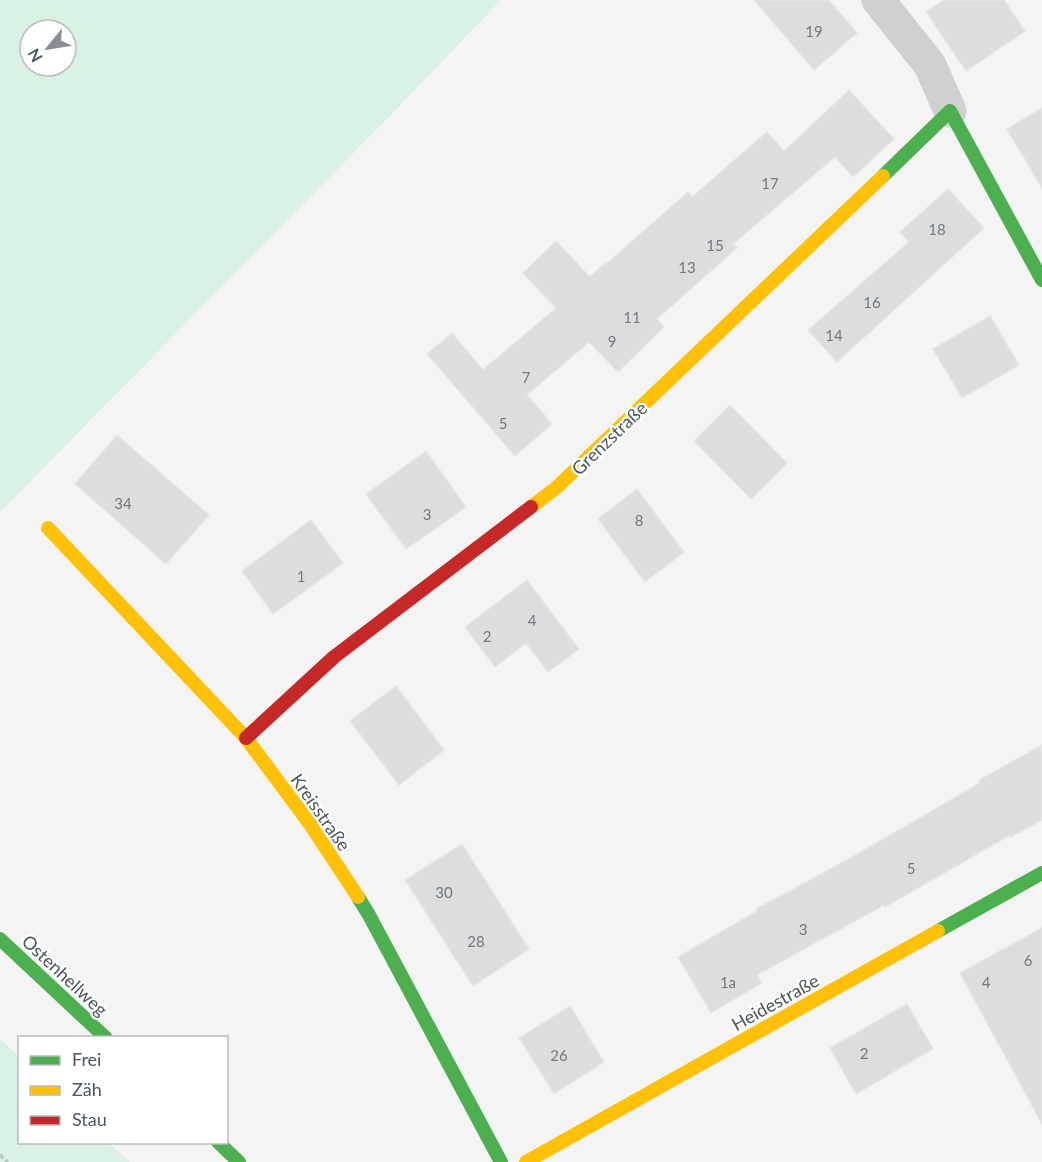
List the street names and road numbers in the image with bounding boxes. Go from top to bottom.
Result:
street label: Grenzstraße [567,397,651,479]
street label: Kreisstraße [286,769,356,855]
street label: Ostenhellweg [18,930,112,1020]
street label: Heidestraße [728,969,822,1035]

